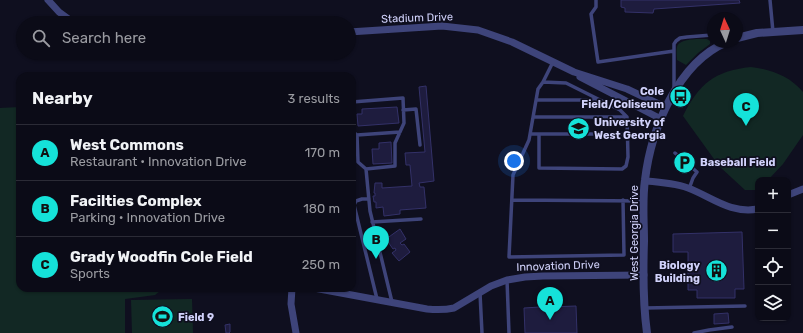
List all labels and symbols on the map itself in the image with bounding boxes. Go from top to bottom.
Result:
street label: Stadium Drive [381,10,453,26]
north arrow [707,12,743,48]
bus stop icon: Cole Field/Coliseum [667,84,693,110]
place label: Cole Field/Coliseum [581,85,664,111]
pin: C [733,93,759,126]
school or university icon: University of West Georgia [565,115,591,141]
place label: University of West Georgia [594,116,666,142]
parking icon: Baseball Field [672,149,698,175]
your location [504,151,524,171]
place label: Baseball Field [700,156,776,169]
street label: West Georgia Drive [628,185,641,281]
pin: B [363,226,389,259]
street label: Innovation Drive [516,258,600,274]
building icon: Biology Building [703,258,729,284]
place label: Biology Building [655,259,700,285]
pin: A [537,287,563,320]
sports icon: Field 9 [149,304,175,330]
place label: Field 9 [178,311,214,324]

